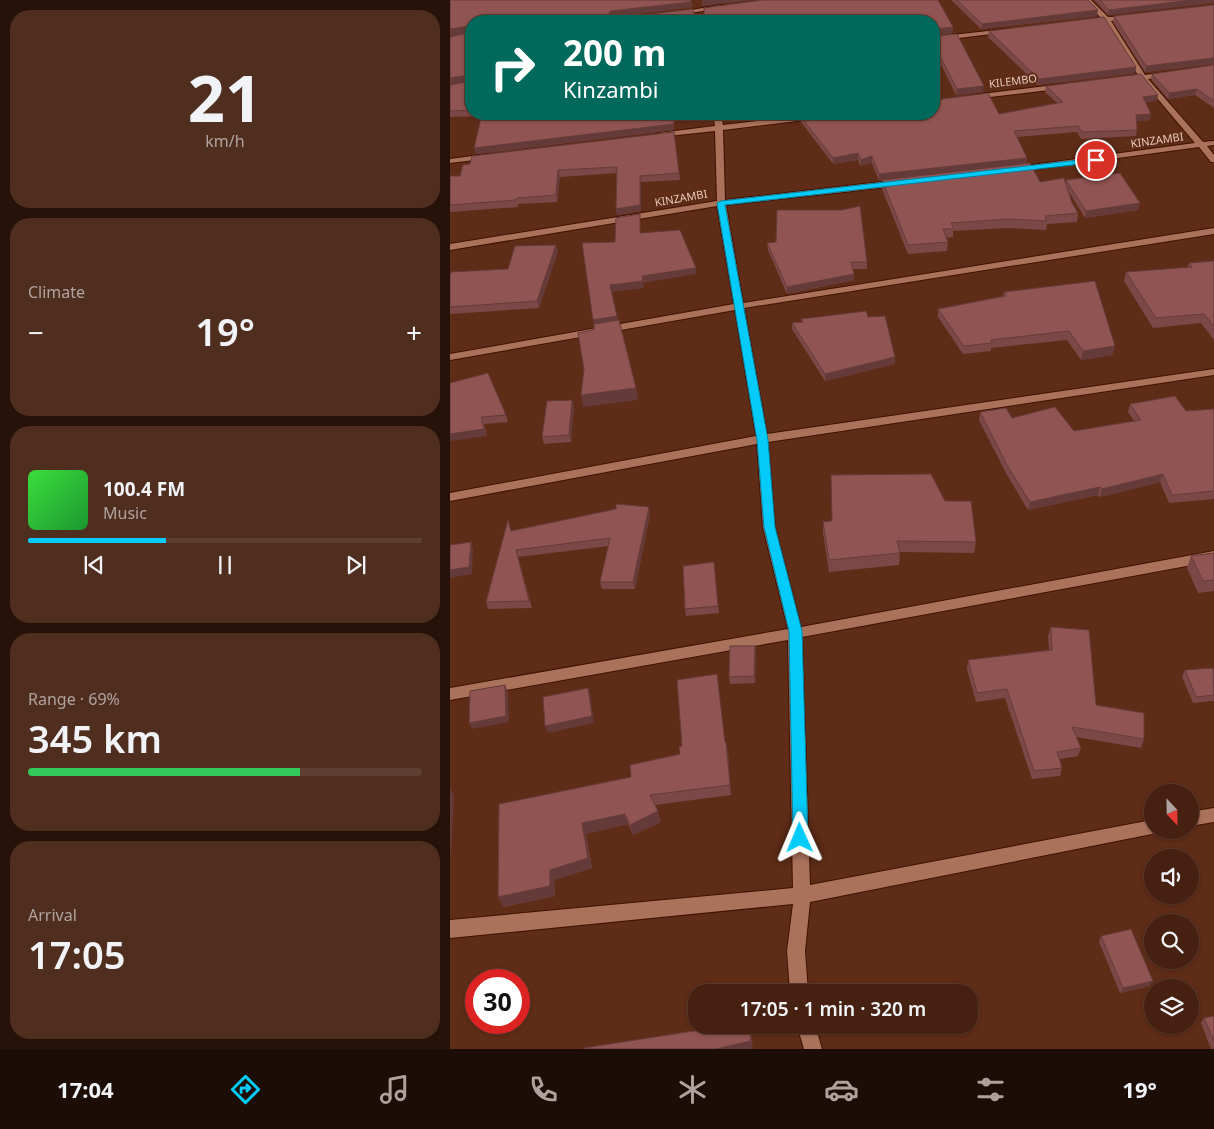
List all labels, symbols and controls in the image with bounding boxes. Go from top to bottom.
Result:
text: 200 m [563,29,666,76]
icon: right [480,35,545,100]
text: 21 [188,53,262,141]
street label: KILEMBO [988,70,1038,91]
text: Kinzambi [563,74,658,104]
street label: KINZAMBI [1130,128,1185,151]
text: km/h [205,130,245,152]
pin [1075,139,1117,181]
icon: arrive [1082,146,1110,174]
street label: KINZAMBI [653,185,709,210]
text: Climate [28,281,85,303]
text: 19° [195,305,255,357]
text: − [28,313,44,351]
text: + [406,313,422,351]
text: 100.4 FM [103,476,185,502]
text: Music [103,502,147,524]
icon: previous [80,551,108,579]
icon: pause [211,551,239,579]
icon: next [342,551,370,579]
text: Range · 69% [28,688,120,710]
text: 345 km [28,712,162,764]
north arrow [1144,784,1199,839]
map controls [1144,784,1199,1034]
position arrow [773,811,825,863]
button: sound [1144,849,1199,904]
text: Arrival [28,904,77,926]
button: search [1144,914,1199,969]
text: 17:05 [28,928,125,980]
speed limit sign: 30 [465,969,530,1034]
button: layers [1144,979,1199,1034]
text: 17:05 · 1 min · 320 m [740,996,926,1022]
icon: directions [228,1072,263,1107]
icon: music [377,1072,412,1107]
icon: phone [526,1072,561,1107]
icon: climate [675,1072,710,1107]
icon: car [824,1072,859,1107]
icon: filters [973,1072,1008,1107]
text: 17:04 [57,1074,114,1104]
text: 19° [1122,1074,1157,1104]

